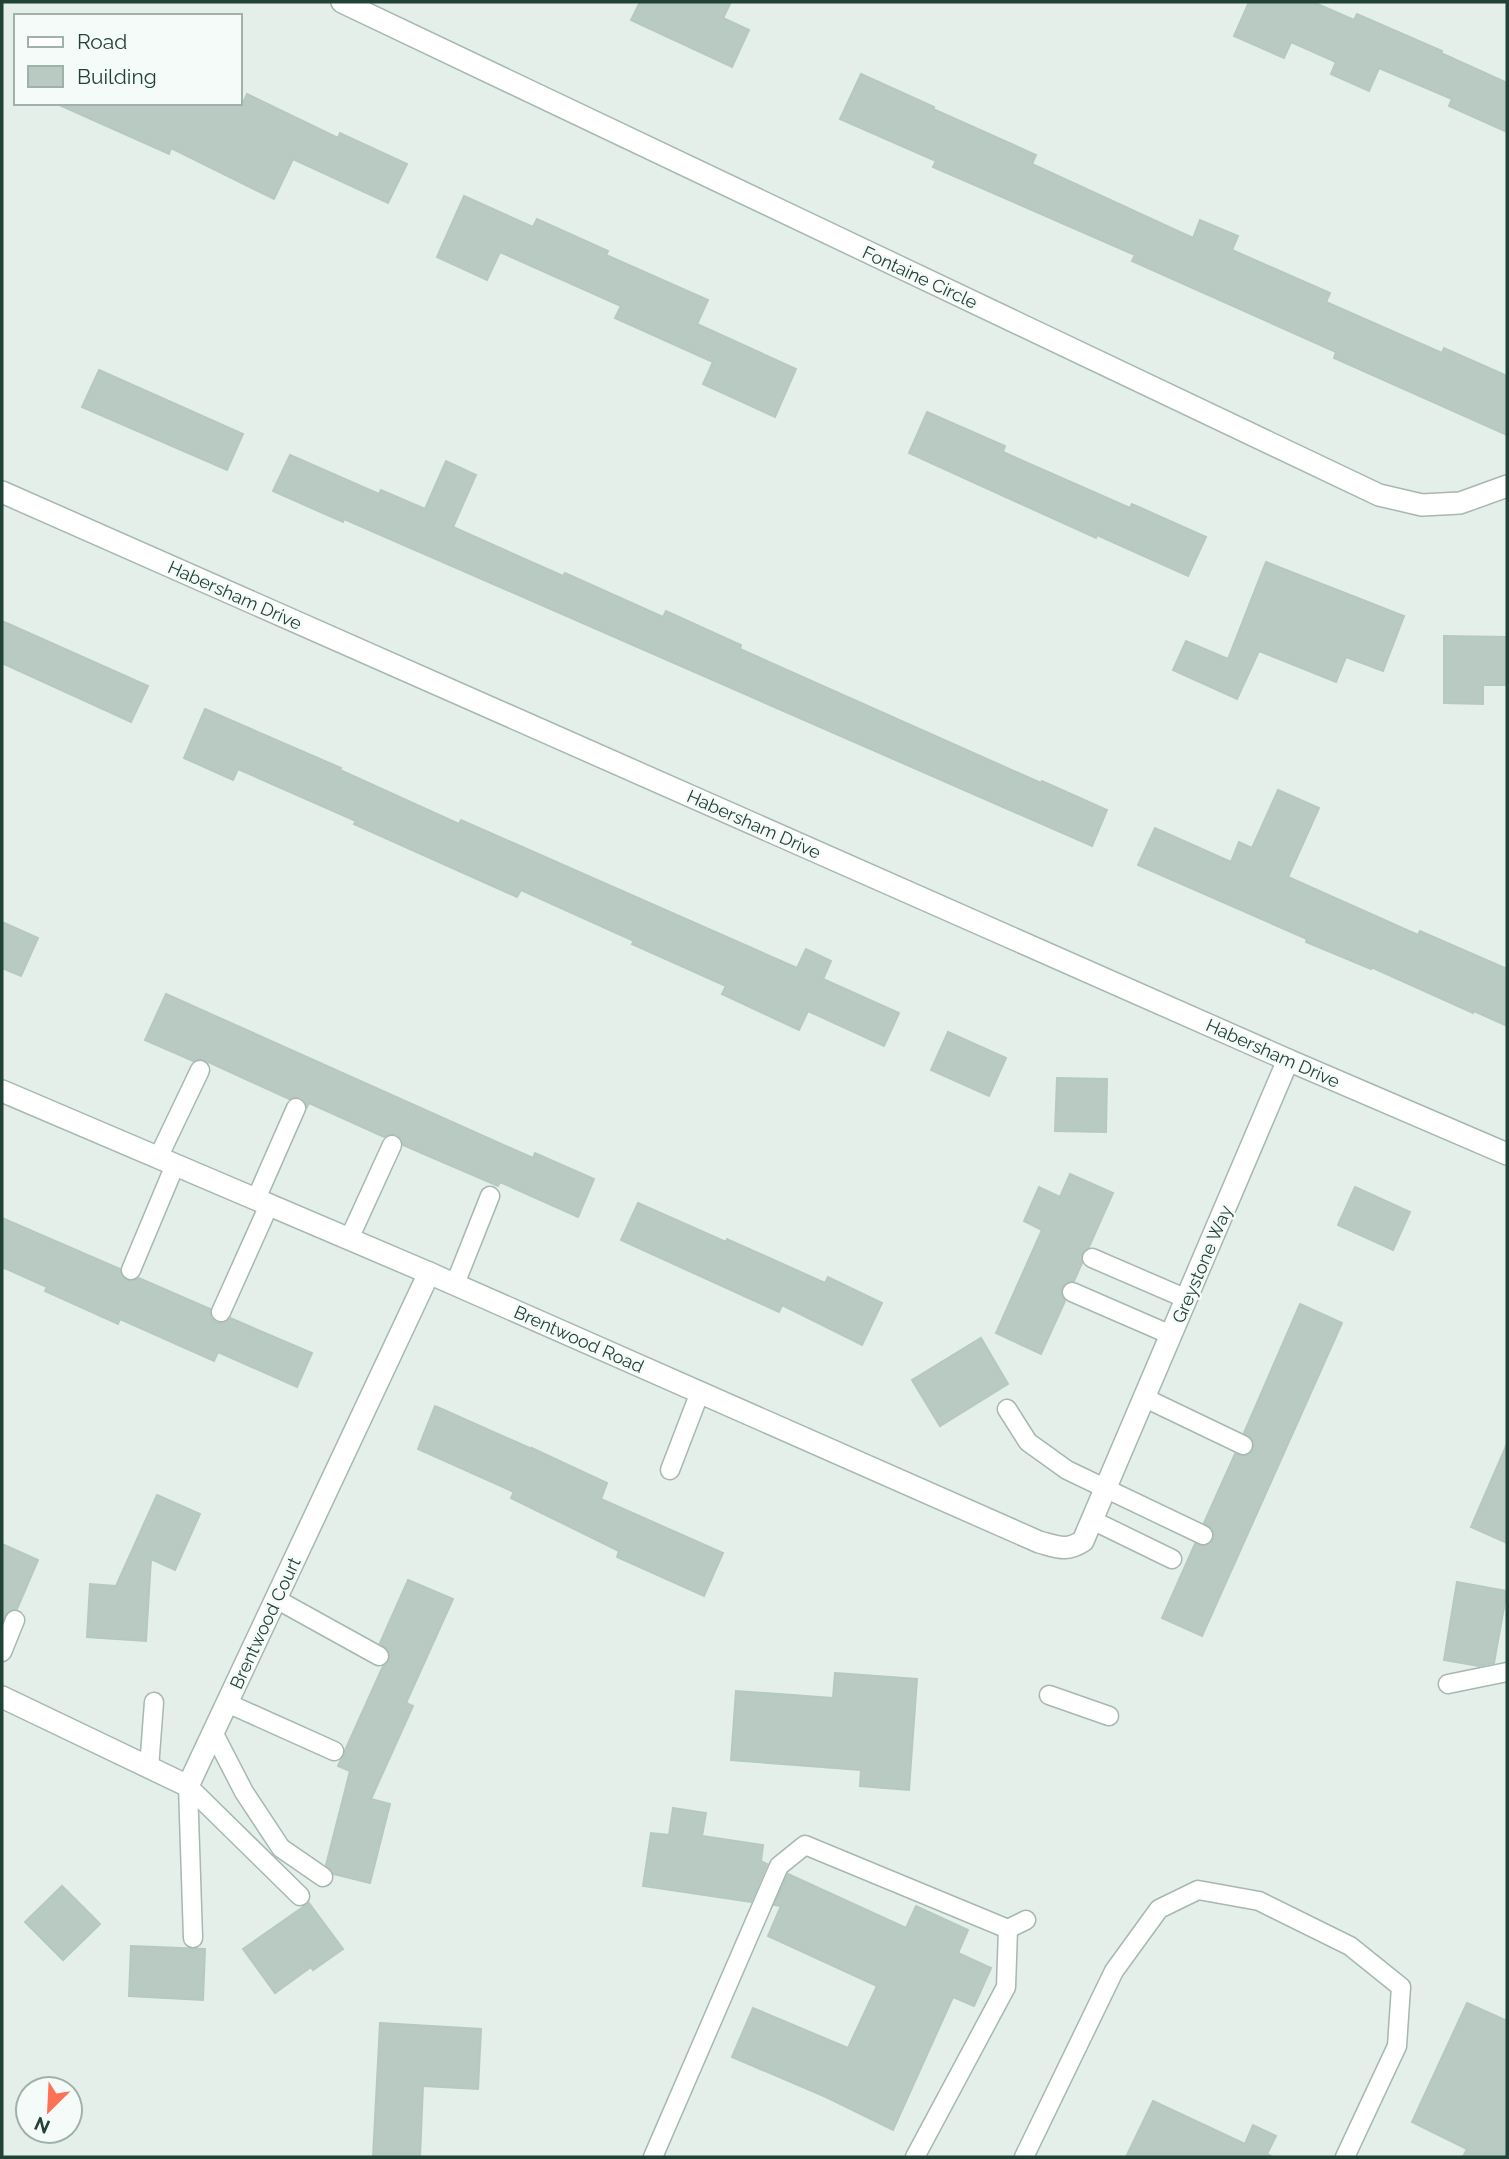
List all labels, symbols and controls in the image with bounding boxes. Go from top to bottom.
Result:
legend [14,14,242,105]
text: Road [77,29,127,54]
text: Building [77,64,157,89]
street label: Fontaine Circle [859,241,981,313]
street label: Habersham Drive [165,556,305,634]
street label: Habersham Drive [684,785,824,863]
street label: Habersham Drive [1203,1014,1343,1092]
street label: Greystone Way [1168,1202,1236,1326]
street label: Brentwood Road [511,1301,647,1377]
street label: Brentwood Court [225,1554,305,1692]
north arrow [14,2075,84,2145]
text: N [31,2113,53,2139]

